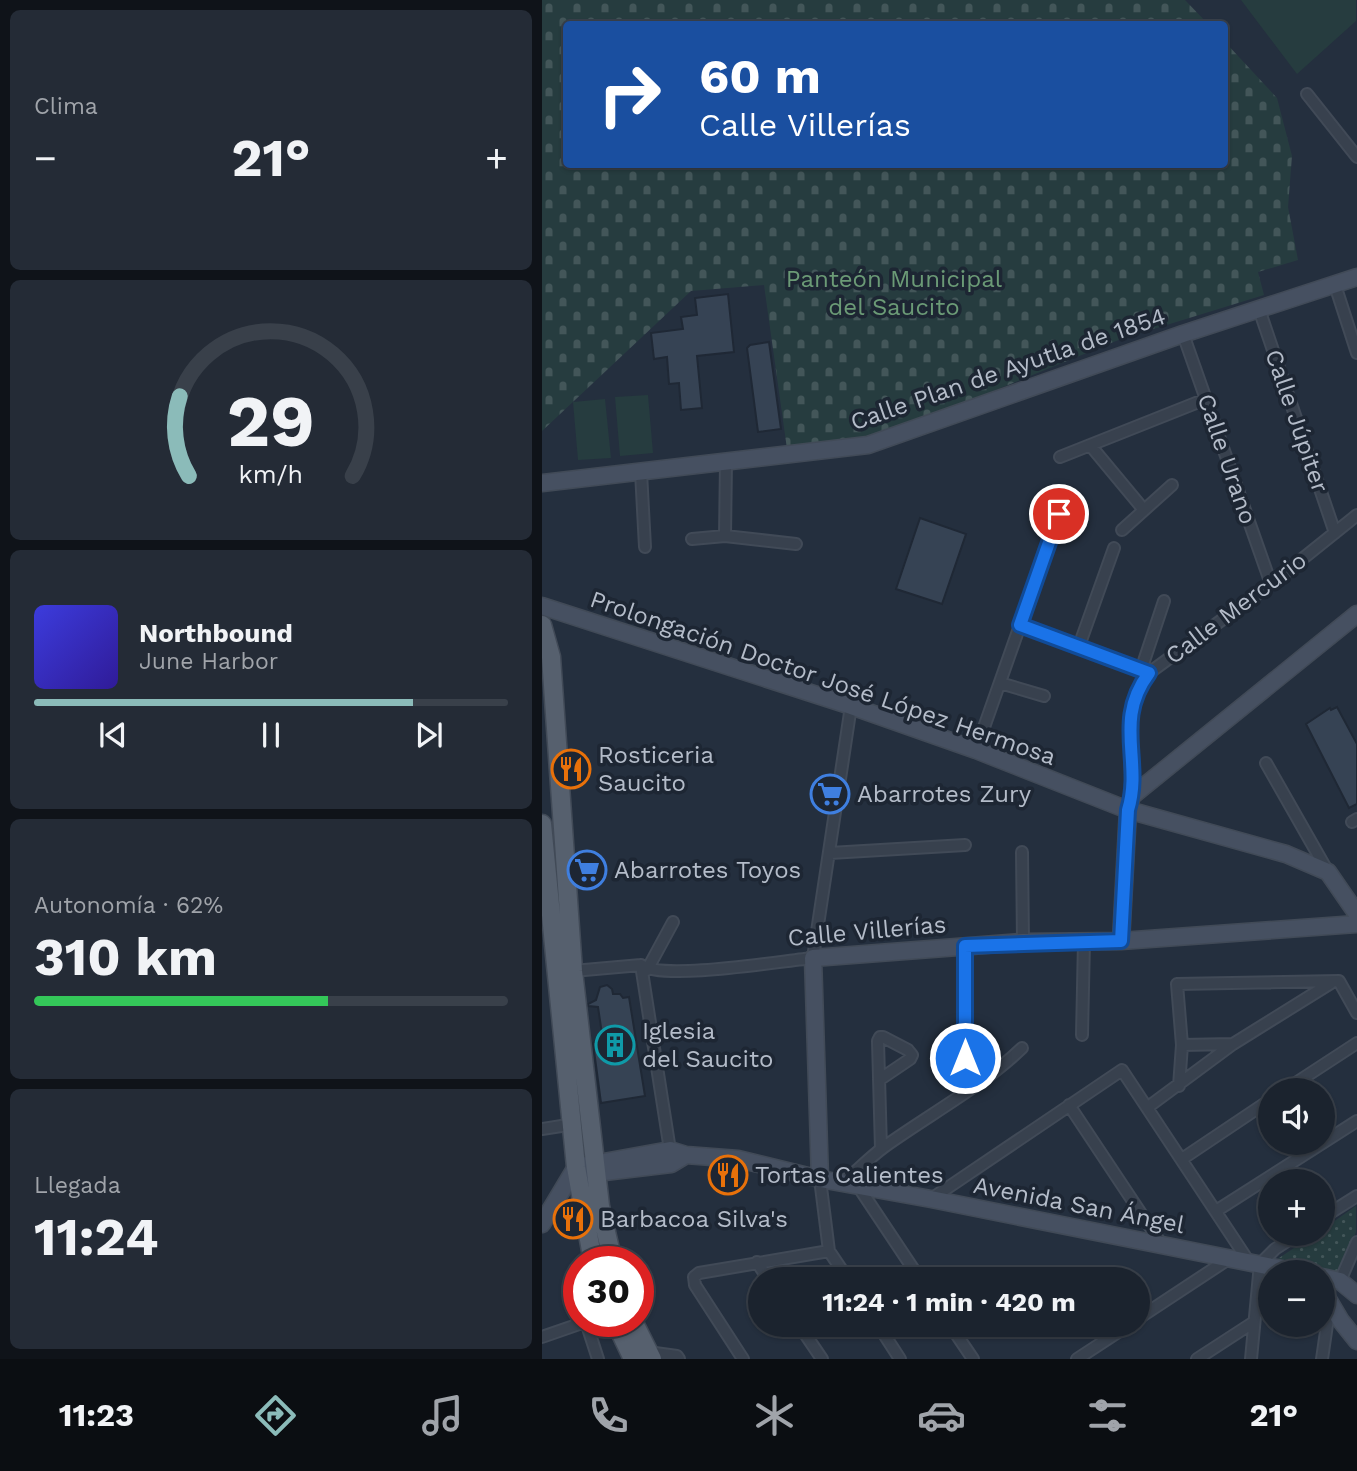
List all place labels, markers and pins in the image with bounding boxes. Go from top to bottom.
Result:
pin [1029,484,1089,544]
place label: Rosticeria Saucito [598,741,714,797]
restaurant icon: Rosticeria Saucito [550,748,592,790]
supermarket icon: Abarrotes Zury [809,773,851,815]
place label: Abarrotes Zury [857,780,1032,808]
supermarket icon: Abarrotes Toyos [566,849,608,891]
place label: Abarrotes Toyos [614,856,801,884]
place label: Iglesia del Saucito [642,1017,773,1073]
building icon: Iglesia del Saucito [594,1024,636,1066]
restaurant icon: Tortas Calientes [707,1154,749,1196]
place label: Tortas Calientes [755,1161,944,1189]
restaurant icon: Barbacoa Silva's [552,1198,594,1240]
place label: Barbacoa Silva's [600,1205,788,1233]

